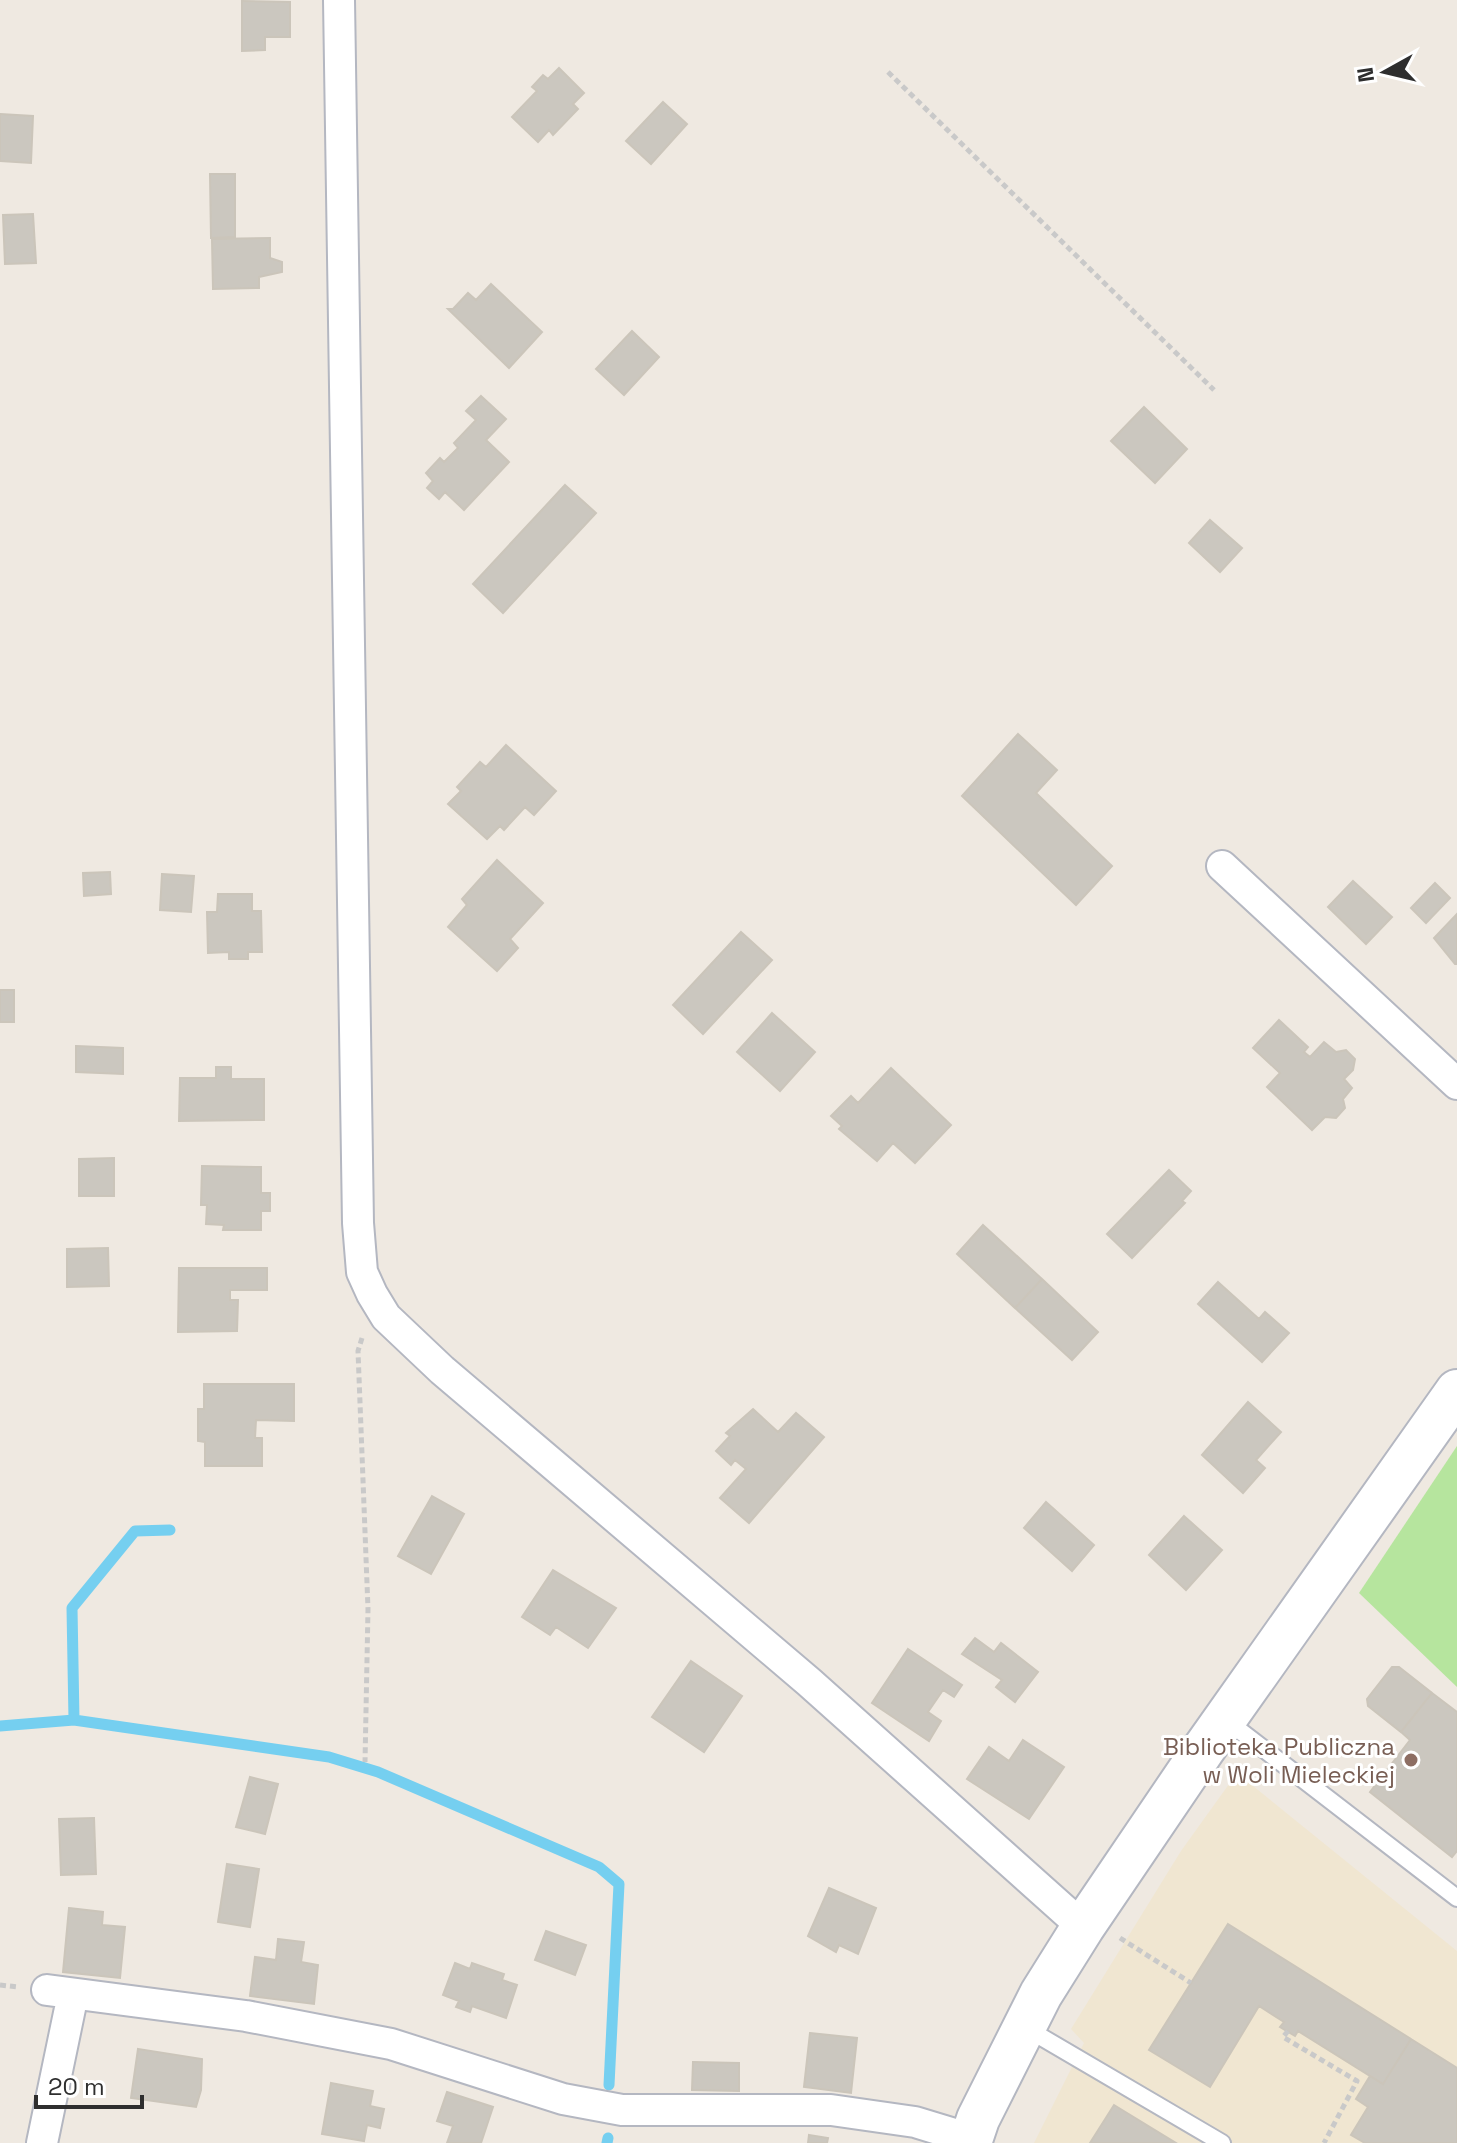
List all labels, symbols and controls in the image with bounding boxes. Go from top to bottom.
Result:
north arrow [1345,32,1425,112]
text: N [1350,66,1380,84]
place label: Biblioteka Publiczna w Woli Mieleckiej [1163,1731,1395,1790]
marker: Biblioteka Publiczna w Woli Mieleckiej [1402,1751,1420,1769]
scale bar [36,2059,142,2109]
text: 20 m [48,2071,105,2102]

